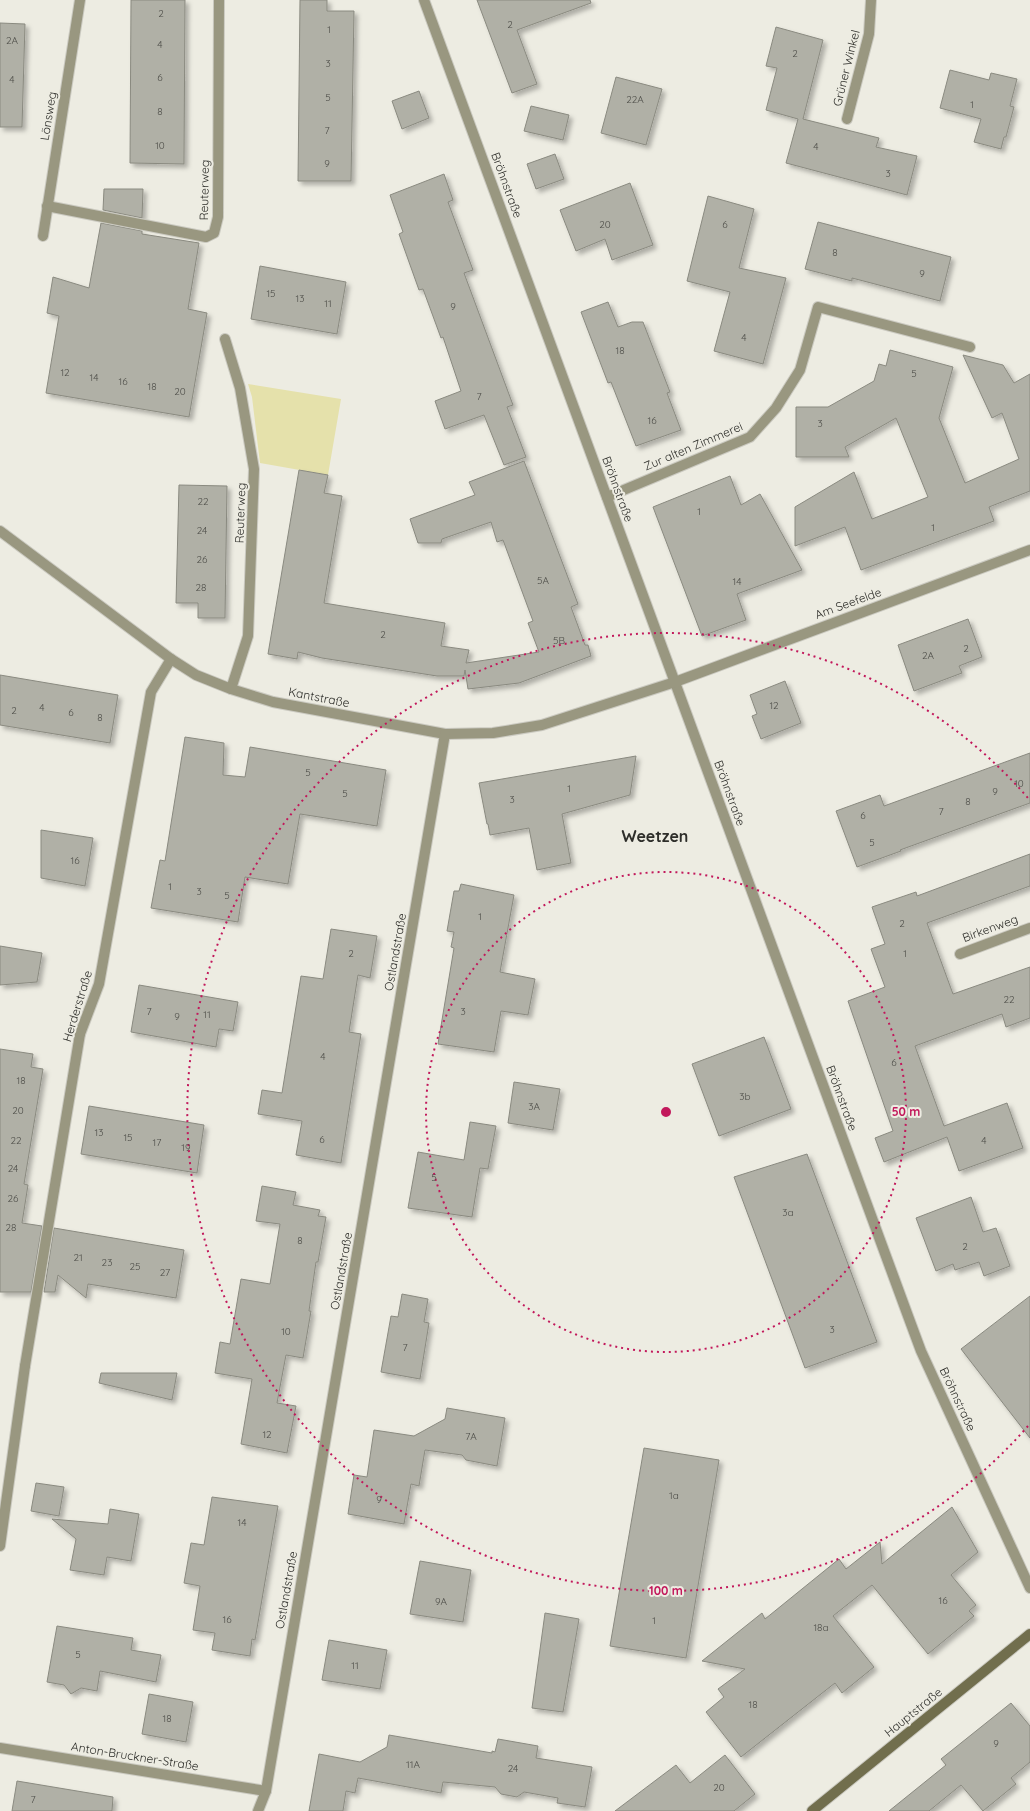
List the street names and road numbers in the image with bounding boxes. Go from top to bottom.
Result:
street label: Grüner Winkel [829,28,863,108]
street label: Lönsweg [37,90,59,142]
street label: Bröhnstraße [488,150,526,220]
street label: Reuterweg [196,159,212,221]
street label: Zur alten Zimmerei [641,418,745,474]
street label: Bröhnstraße [599,454,637,524]
street label: Reuterweg [231,482,249,544]
street label: Am Seefelde [813,584,883,622]
street label: Kantstraße [287,684,351,710]
street label: Bröhnstraße [711,758,749,828]
street label: Birkenweg [960,911,1020,945]
street label: Ostlandstraße [381,912,409,992]
street label: Herderstraße [59,968,95,1044]
street label: Bröhnstraße [823,1063,861,1133]
street label: Ostlandstraße [327,1231,355,1311]
street label: Bröhnstraße [937,1365,979,1434]
street label: Ostlandstraße [272,1550,300,1630]
street label: Hauptstraße [881,1684,945,1740]
street label: Anton-Bruckner-Straße [70,1738,200,1774]

